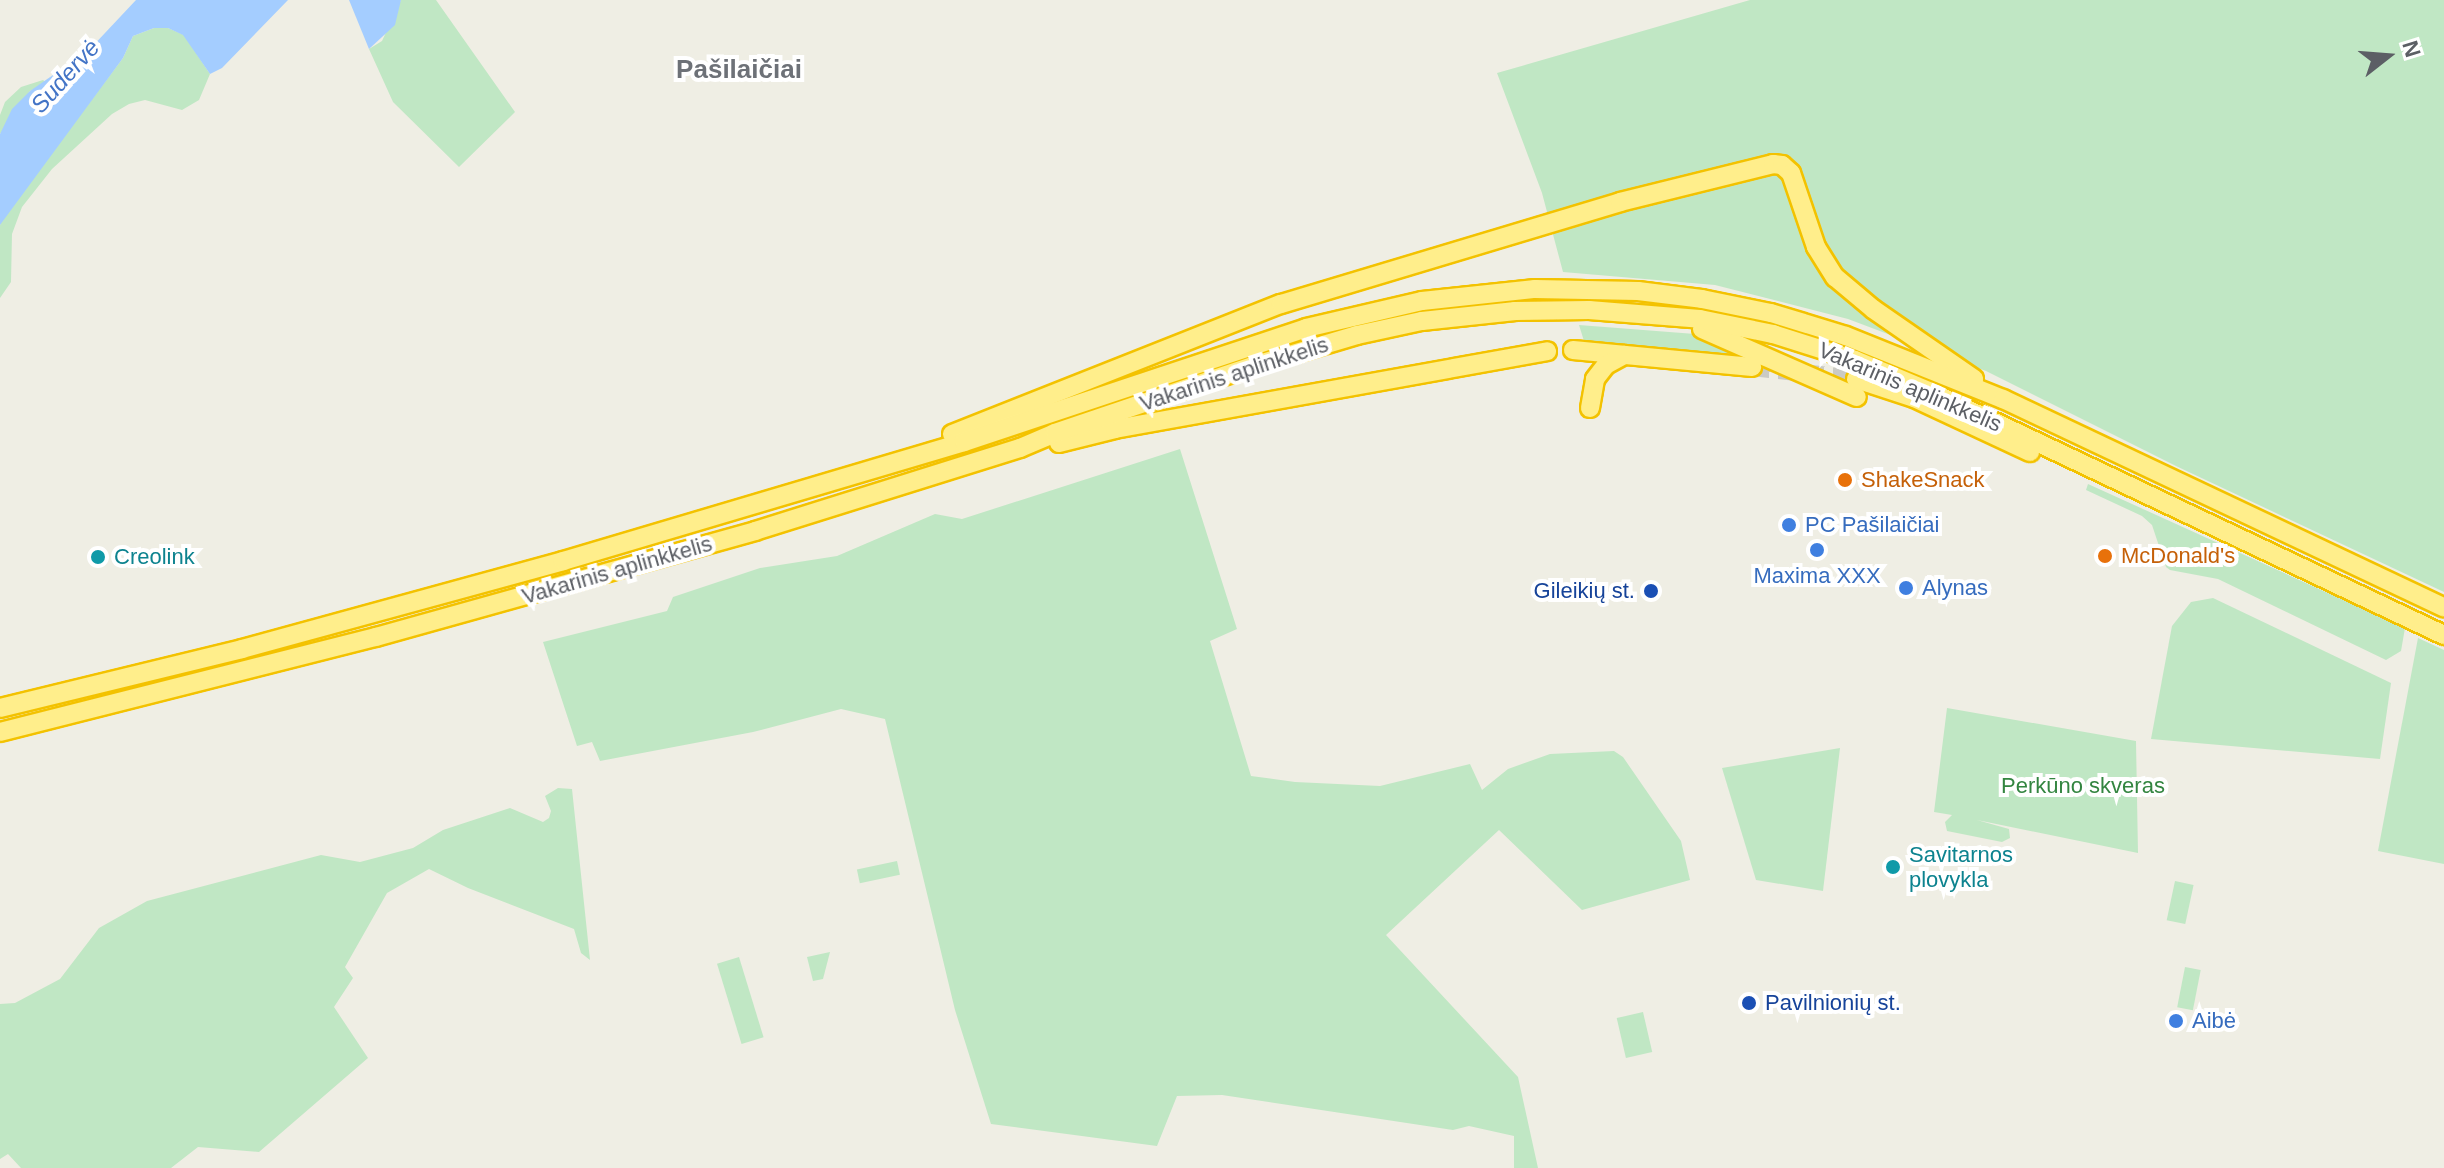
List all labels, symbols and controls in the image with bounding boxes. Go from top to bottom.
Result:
north arrow [2348,16,2428,96]
water label: Sudervė [24,33,106,119]
text: N [2397,38,2426,60]
district label: Pašilaičiai [676,54,802,86]
street label: Vakarinis aplinkkelis [1137,331,1331,417]
street label: Vakarinis aplinkkelis [1814,336,2006,438]
place label: ShakeSnack [1861,467,1985,493]
marker: ShakeSnack [1836,471,1854,489]
place label: PC Pašilaičiai [1805,512,1939,538]
marker: PC Pašilaičiai [1780,516,1798,534]
street label: Vakarinis aplinkkelis [519,530,715,610]
marker: Maxima XXX [1808,541,1826,559]
place label: McDonald's [2121,543,2235,569]
place label: Creolink [114,544,195,570]
marker: McDonald's [2096,547,2114,565]
marker: Creolink [89,548,107,566]
place label: Maxima XXX [1753,563,1881,589]
place label: Alynas [1922,575,1988,601]
place label: Gileikių st. [1534,578,1635,604]
marker: Alynas [1897,579,1915,597]
marker: Gileikių st. [1642,582,1660,600]
park label: Perkūno skveras [2001,773,2165,799]
place label: Savitarnos plovykla [1909,841,2013,892]
marker: Savitarnos plovykla [1884,858,1902,876]
place label: Pavilnionių st. [1765,990,1901,1016]
marker: Pavilnionių st. [1740,994,1758,1012]
place label: Aibė [2192,1008,2236,1034]
marker: Aibė [2167,1012,2185,1030]

